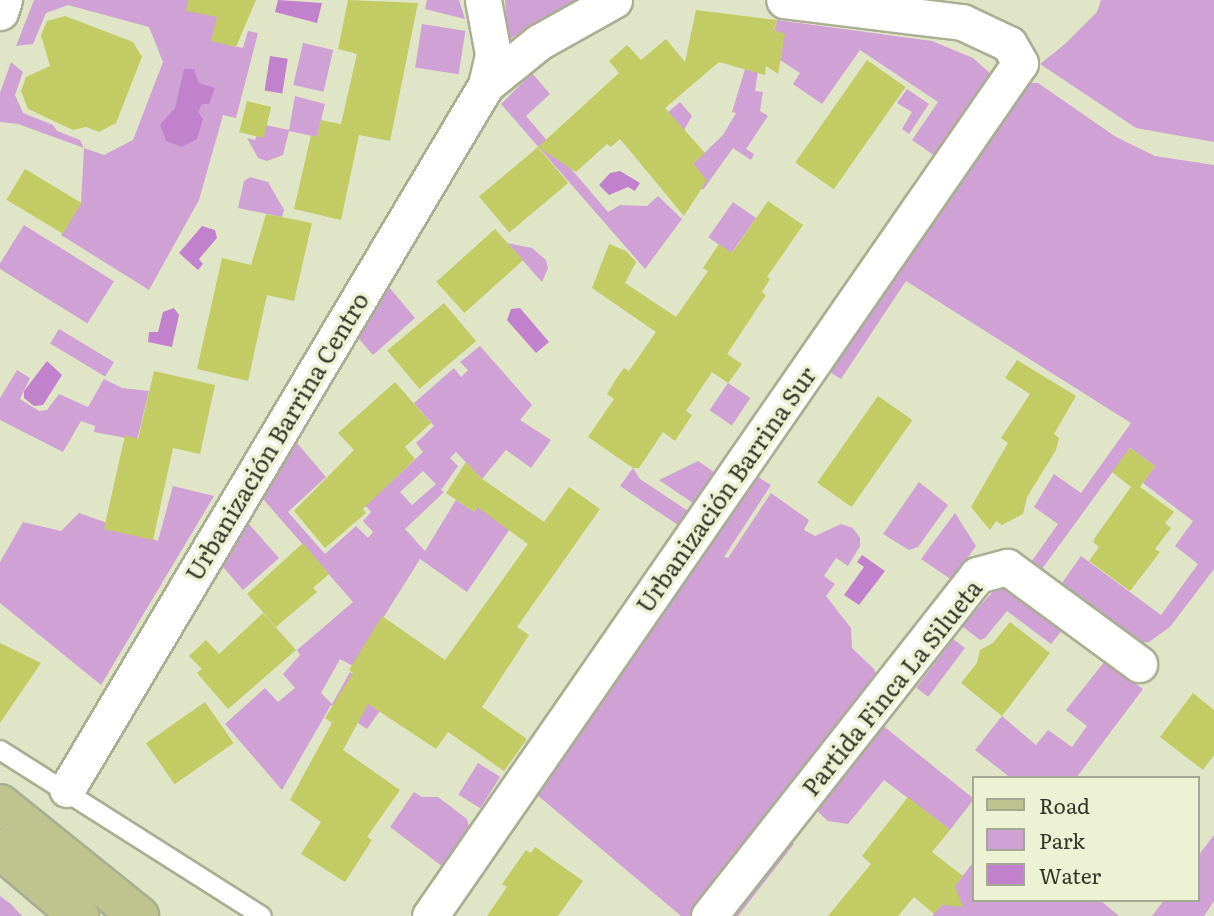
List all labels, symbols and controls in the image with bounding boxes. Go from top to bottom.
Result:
street label: Urbanización Barrina Centro [178,287,374,585]
street label: Urbanización Barrina Sur [629,361,821,617]
street label: Partida Finca La Silueta [795,573,987,801]
legend [972,776,1200,902]
text: Road [1039,789,1090,820]
text: Park [1039,824,1085,855]
text: Water [1039,859,1101,890]

